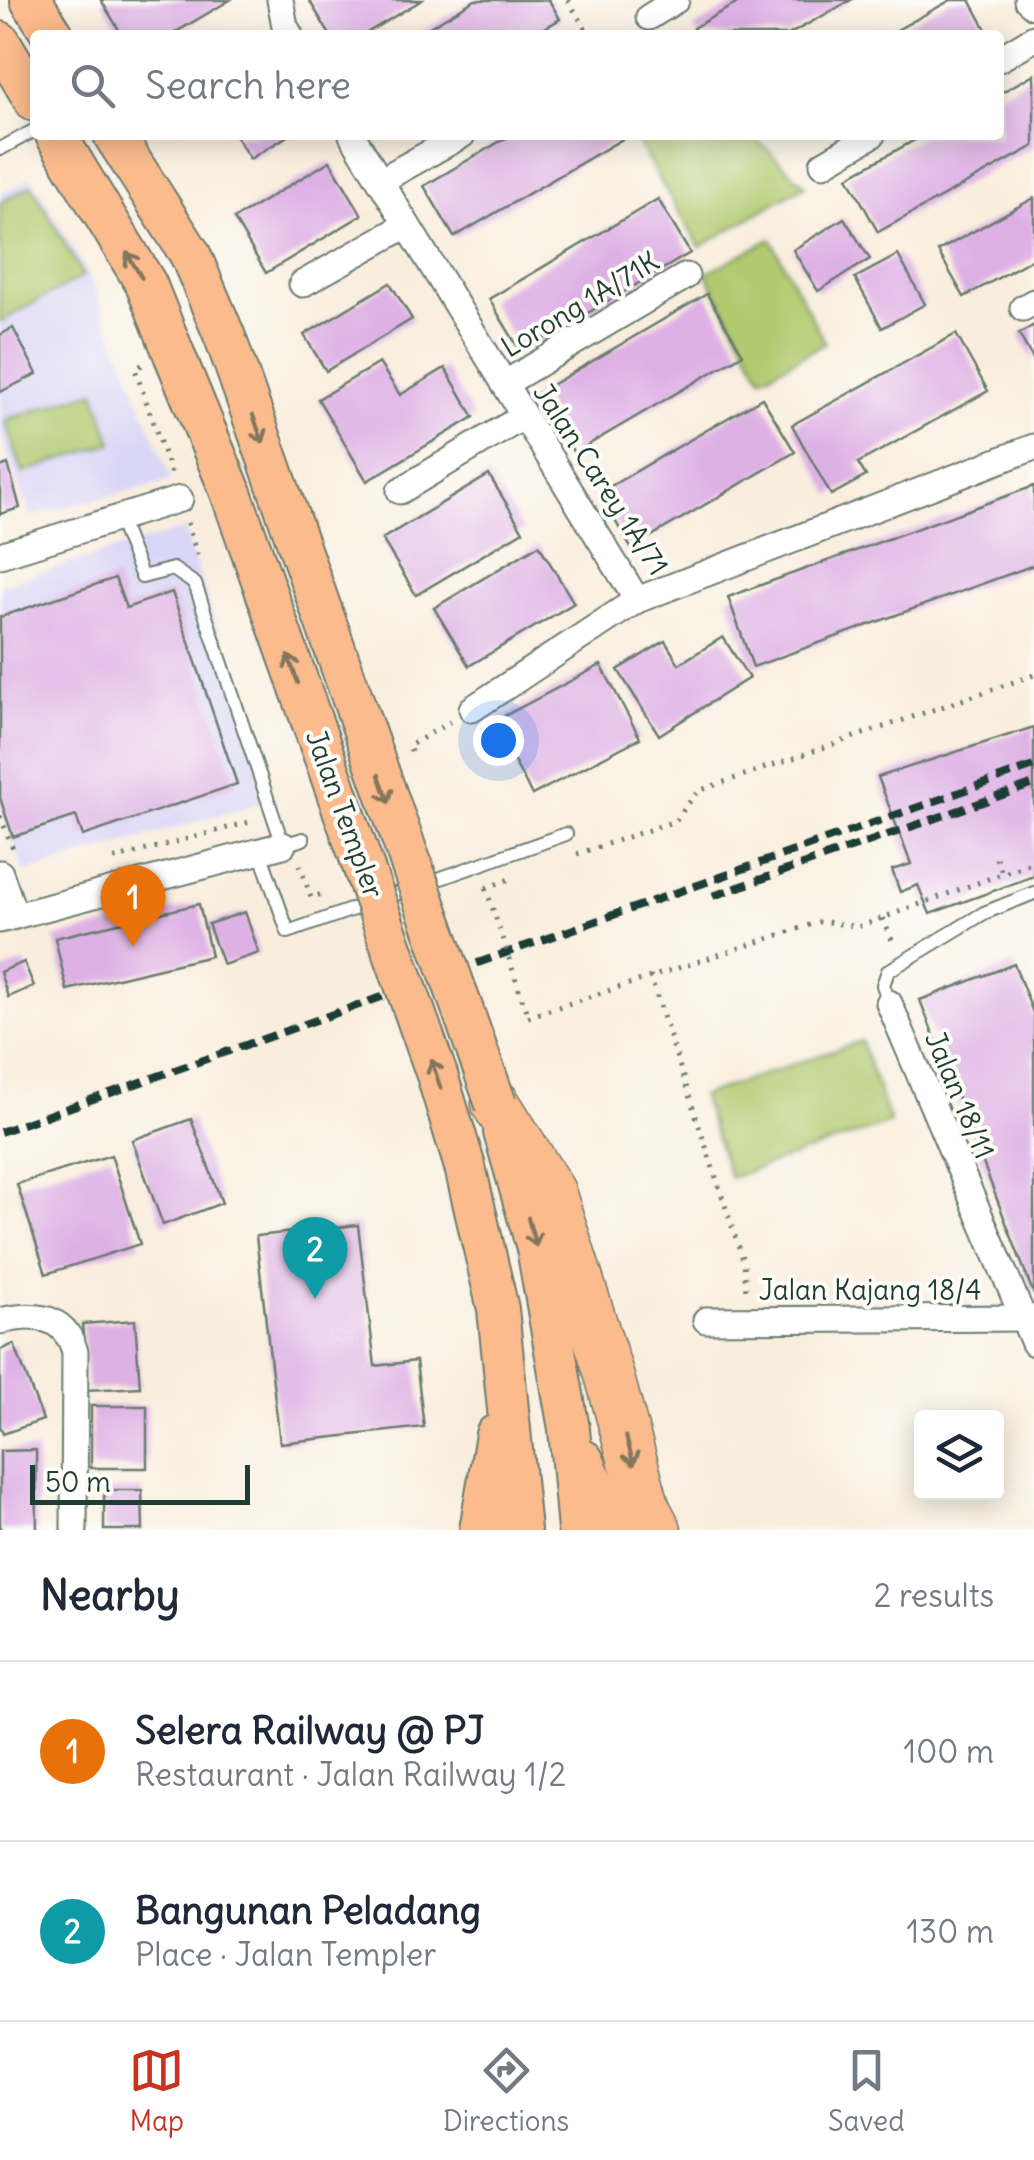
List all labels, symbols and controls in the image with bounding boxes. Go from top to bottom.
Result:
search box [30,30,1004,140]
icon: search [65,58,120,113]
text: Search here [145,62,351,109]
street label: Lorong 1A/71K [495,243,665,365]
one-way arrow [124,251,144,280]
street label: Jalan Carey 1A/71 [525,376,677,582]
one-way arrow [250,413,268,444]
one-way arrow [283,654,301,685]
your location [473,715,524,766]
street label: Jalan Templer [298,725,392,903]
one-way arrow [376,773,394,804]
pin: 1 [100,864,166,947]
street label: Jalan 18/11 [917,1026,1003,1164]
one-way arrow [426,1059,444,1090]
pin: 2 [282,1216,348,1299]
one-way arrow [524,1216,542,1247]
street label: Jalan Kajang 18/4 [759,1272,981,1308]
map controls [914,1410,1004,1500]
button: layers [914,1410,1004,1500]
one-way arrow [622,1435,640,1466]
scale bar [30,1460,250,1504]
text: 50 m [45,1464,111,1500]
text: Nearby [40,1569,179,1621]
text: 2 results [874,1575,994,1616]
text: Selera Railway @ PJ [135,1707,484,1754]
text: 1 [66,1731,79,1772]
text: 100 m [904,1731,994,1772]
text: Restaurant · Jalan Railway 1/2 [135,1754,566,1795]
text: Bangunan Peladang [135,1887,481,1934]
text: 2 [64,1911,81,1952]
text: 130 m [906,1911,994,1952]
text: Place · Jalan Templer [135,1934,436,1975]
tab: Map [129,2043,184,2139]
tab: Directions [443,2043,569,2139]
tab: Saved [828,2043,905,2139]

